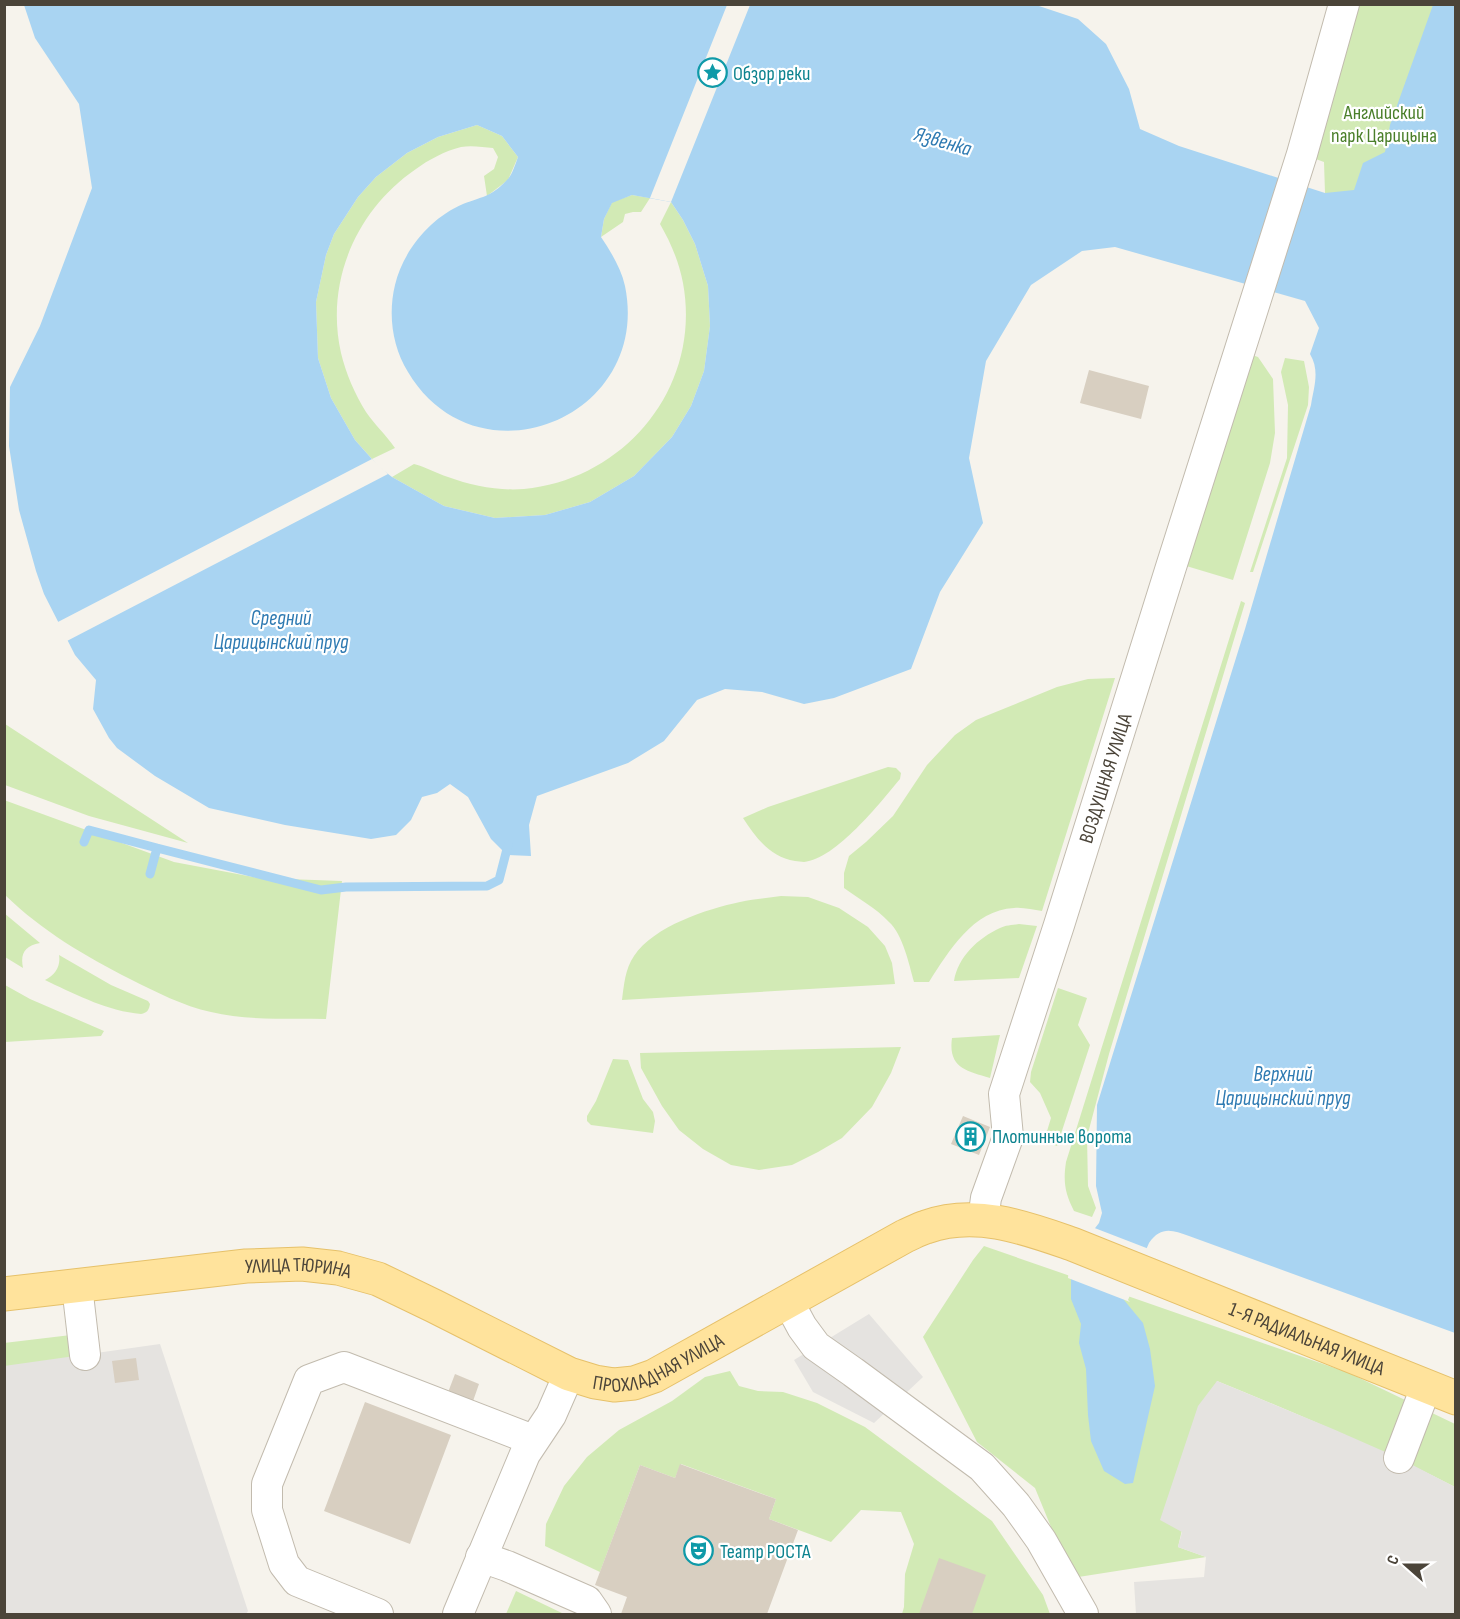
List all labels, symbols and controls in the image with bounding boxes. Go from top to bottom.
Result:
place icon: Обзор реки [696,57,728,89]
place label: Обзор реки [733,62,810,86]
park label: Английский парк Царицына [1331,101,1437,148]
water label: Язвенка [910,121,975,162]
water label: Средний Царицынский пруд [213,606,349,655]
street label: ВОЗДУШНАЯ УЛИЦА [1074,710,1138,846]
water label: Верхний Царицынский пруд [1215,1062,1351,1111]
building icon: Плотинные ворота [955,1120,987,1152]
place label: Плотинные ворота [992,1125,1132,1149]
street label: УЛИЦА ТЮРИНА [244,1253,355,1284]
street label: 1-Я РАДИАЛЬНАЯ УЛИЦА [1225,1297,1388,1381]
street label: ПРОХЛАДНАЯ УЛИЦА [591,1328,729,1398]
theatre icon: Театр РОСТА [683,1535,715,1567]
north arrow [1376,1535,1436,1595]
place label: Театр РОСТА [720,1540,811,1564]
text: С [1383,1553,1404,1567]

